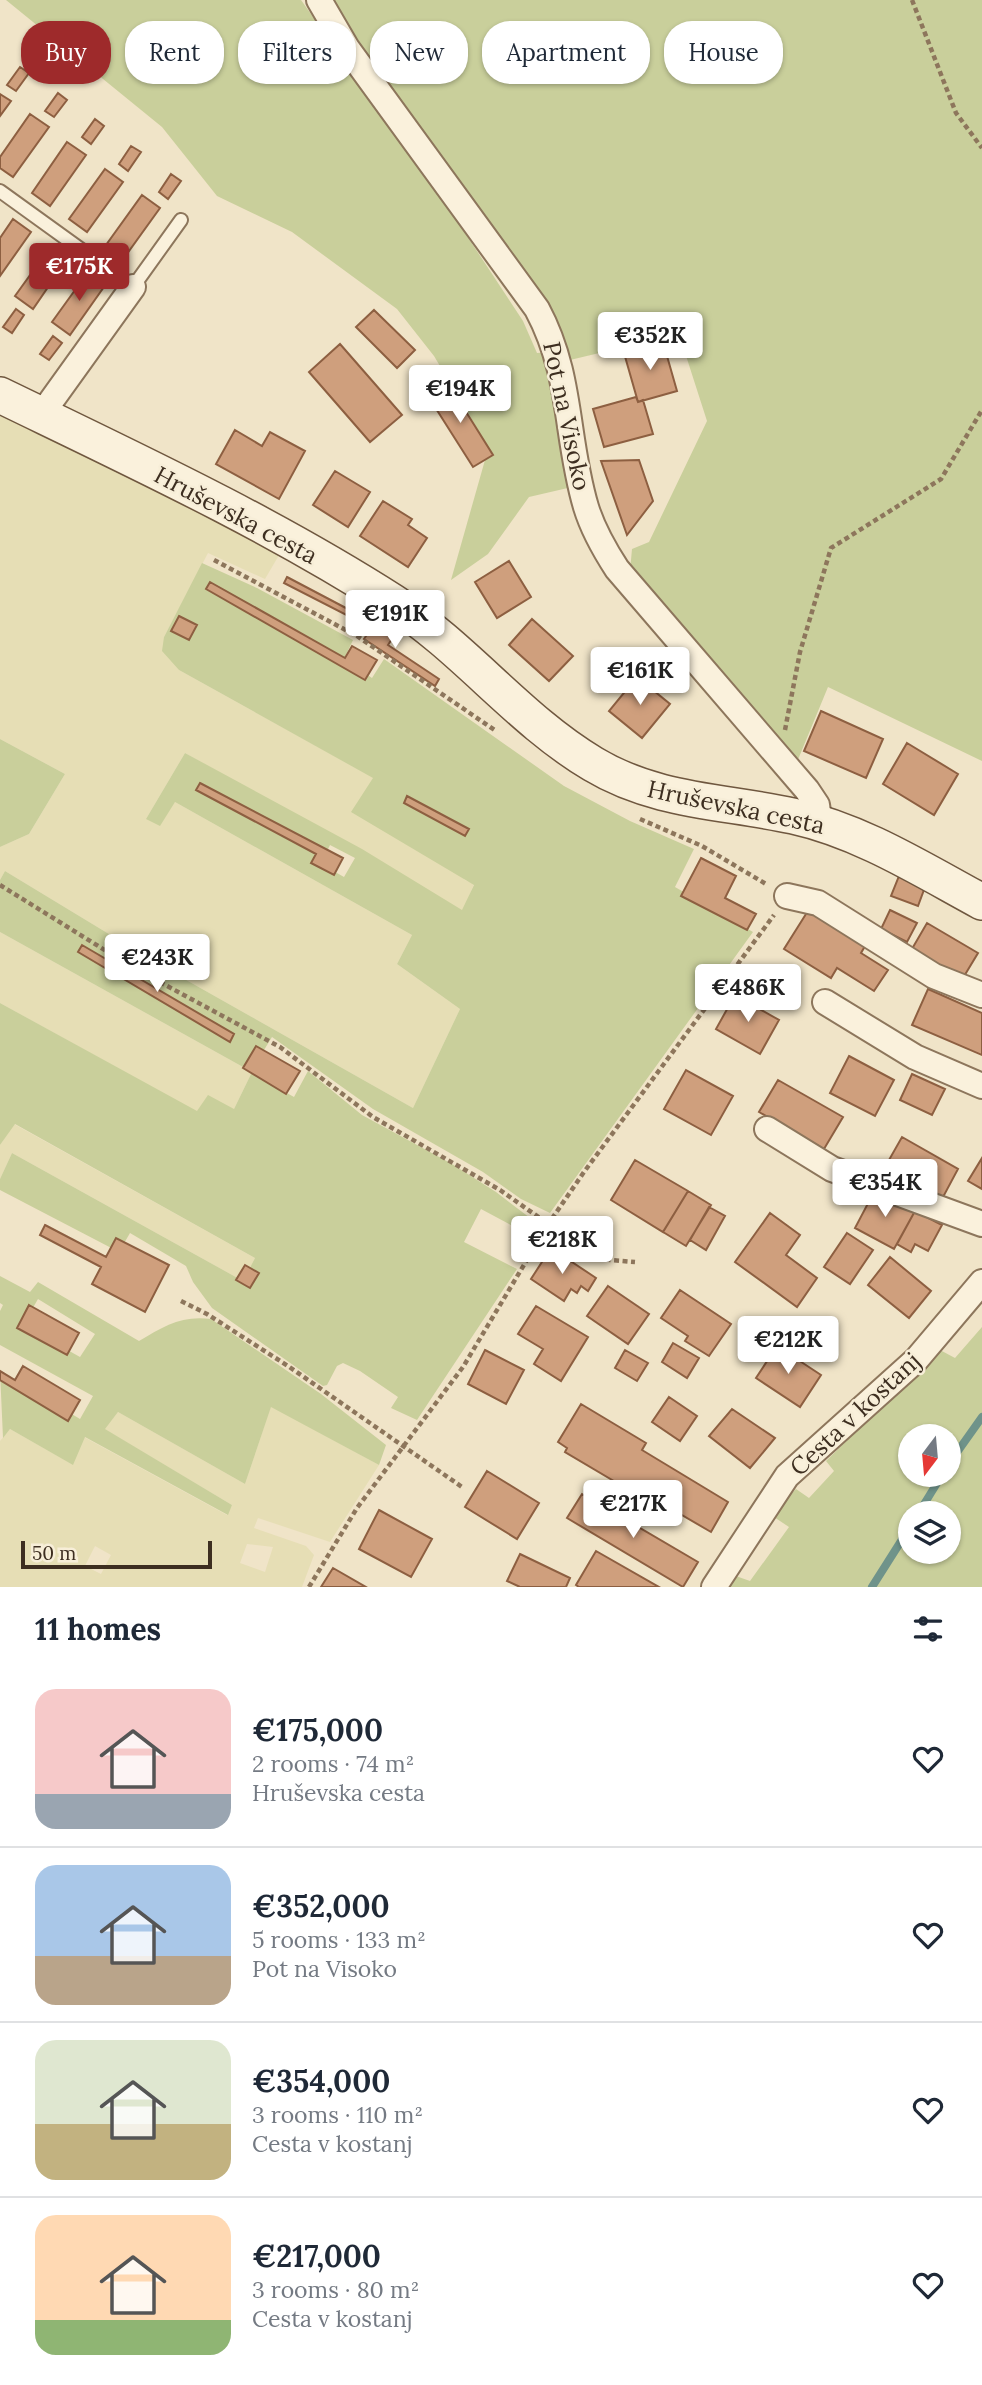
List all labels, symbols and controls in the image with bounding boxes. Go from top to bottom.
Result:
chip: Buy [21,21,111,84]
chip: Rent [125,21,224,84]
chip: Filters [238,21,356,84]
chip: New [370,21,468,84]
chip: Apartment [482,21,650,84]
chip: House [664,21,783,84]
pin: €175K [30,244,128,303]
text: €175K [45,251,113,280]
pin: €352K [601,312,699,372]
text: €352K [614,320,686,349]
street label: Pot na Visoko [536,339,598,493]
pin: €194K [411,366,509,425]
text: €194K [425,373,495,402]
street label: Hruševska cesta [149,459,323,571]
pin: €191K [346,590,444,650]
text: €191K [362,598,428,627]
pin: €161K [591,648,689,707]
text: €161K [607,655,673,684]
street label: Hruševska cesta [644,773,828,841]
pin: €243K [108,934,206,994]
text: €243K [121,942,193,971]
pin: €486K [699,964,797,1024]
text: €486K [711,972,785,1001]
pin: €354K [836,1160,934,1219]
text: €354K [848,1167,922,1196]
pin: €218K [513,1216,611,1276]
text: €218K [527,1224,597,1253]
pin: €212K [739,1316,837,1376]
text: €212K [754,1324,822,1353]
street label: Cesta v kostanj [783,1346,927,1482]
north arrow [898,1424,961,1488]
map controls [898,1424,961,1564]
pin: €217K [584,1480,682,1540]
text: €217K [599,1488,667,1517]
button: layers [898,1501,961,1564]
scale bar [21,1538,212,1570]
text: 50 m [32,1541,76,1565]
text: 11 homes [35,1610,161,1648]
icon: filters [909,1610,947,1648]
text: €175,000 [252,1711,383,1749]
icon: home [91,1717,175,1801]
icon: heart [909,1740,947,1778]
text: 2 rooms · 74 m² [252,1749,414,1778]
text: Hruševska cesta [252,1778,425,1807]
text: €352,000 [252,1887,390,1925]
icon: home [91,1893,175,1977]
icon: heart [909,1916,947,1954]
text: 5 rooms · 133 m² [252,1925,426,1954]
text: Pot na Visoko [252,1954,397,1983]
text: €354,000 [252,2062,390,2100]
icon: home [91,2068,175,2152]
icon: heart [909,2091,947,2129]
text: 3 rooms · 110 m² [252,2100,423,2129]
text: Cesta v kostanj [252,2129,413,2158]
text: €217,000 [252,2237,381,2275]
icon: home [91,2243,175,2327]
icon: heart [909,2266,947,2304]
text: 3 rooms · 80 m² [252,2275,419,2304]
text: Cesta v kostanj [252,2304,413,2333]

